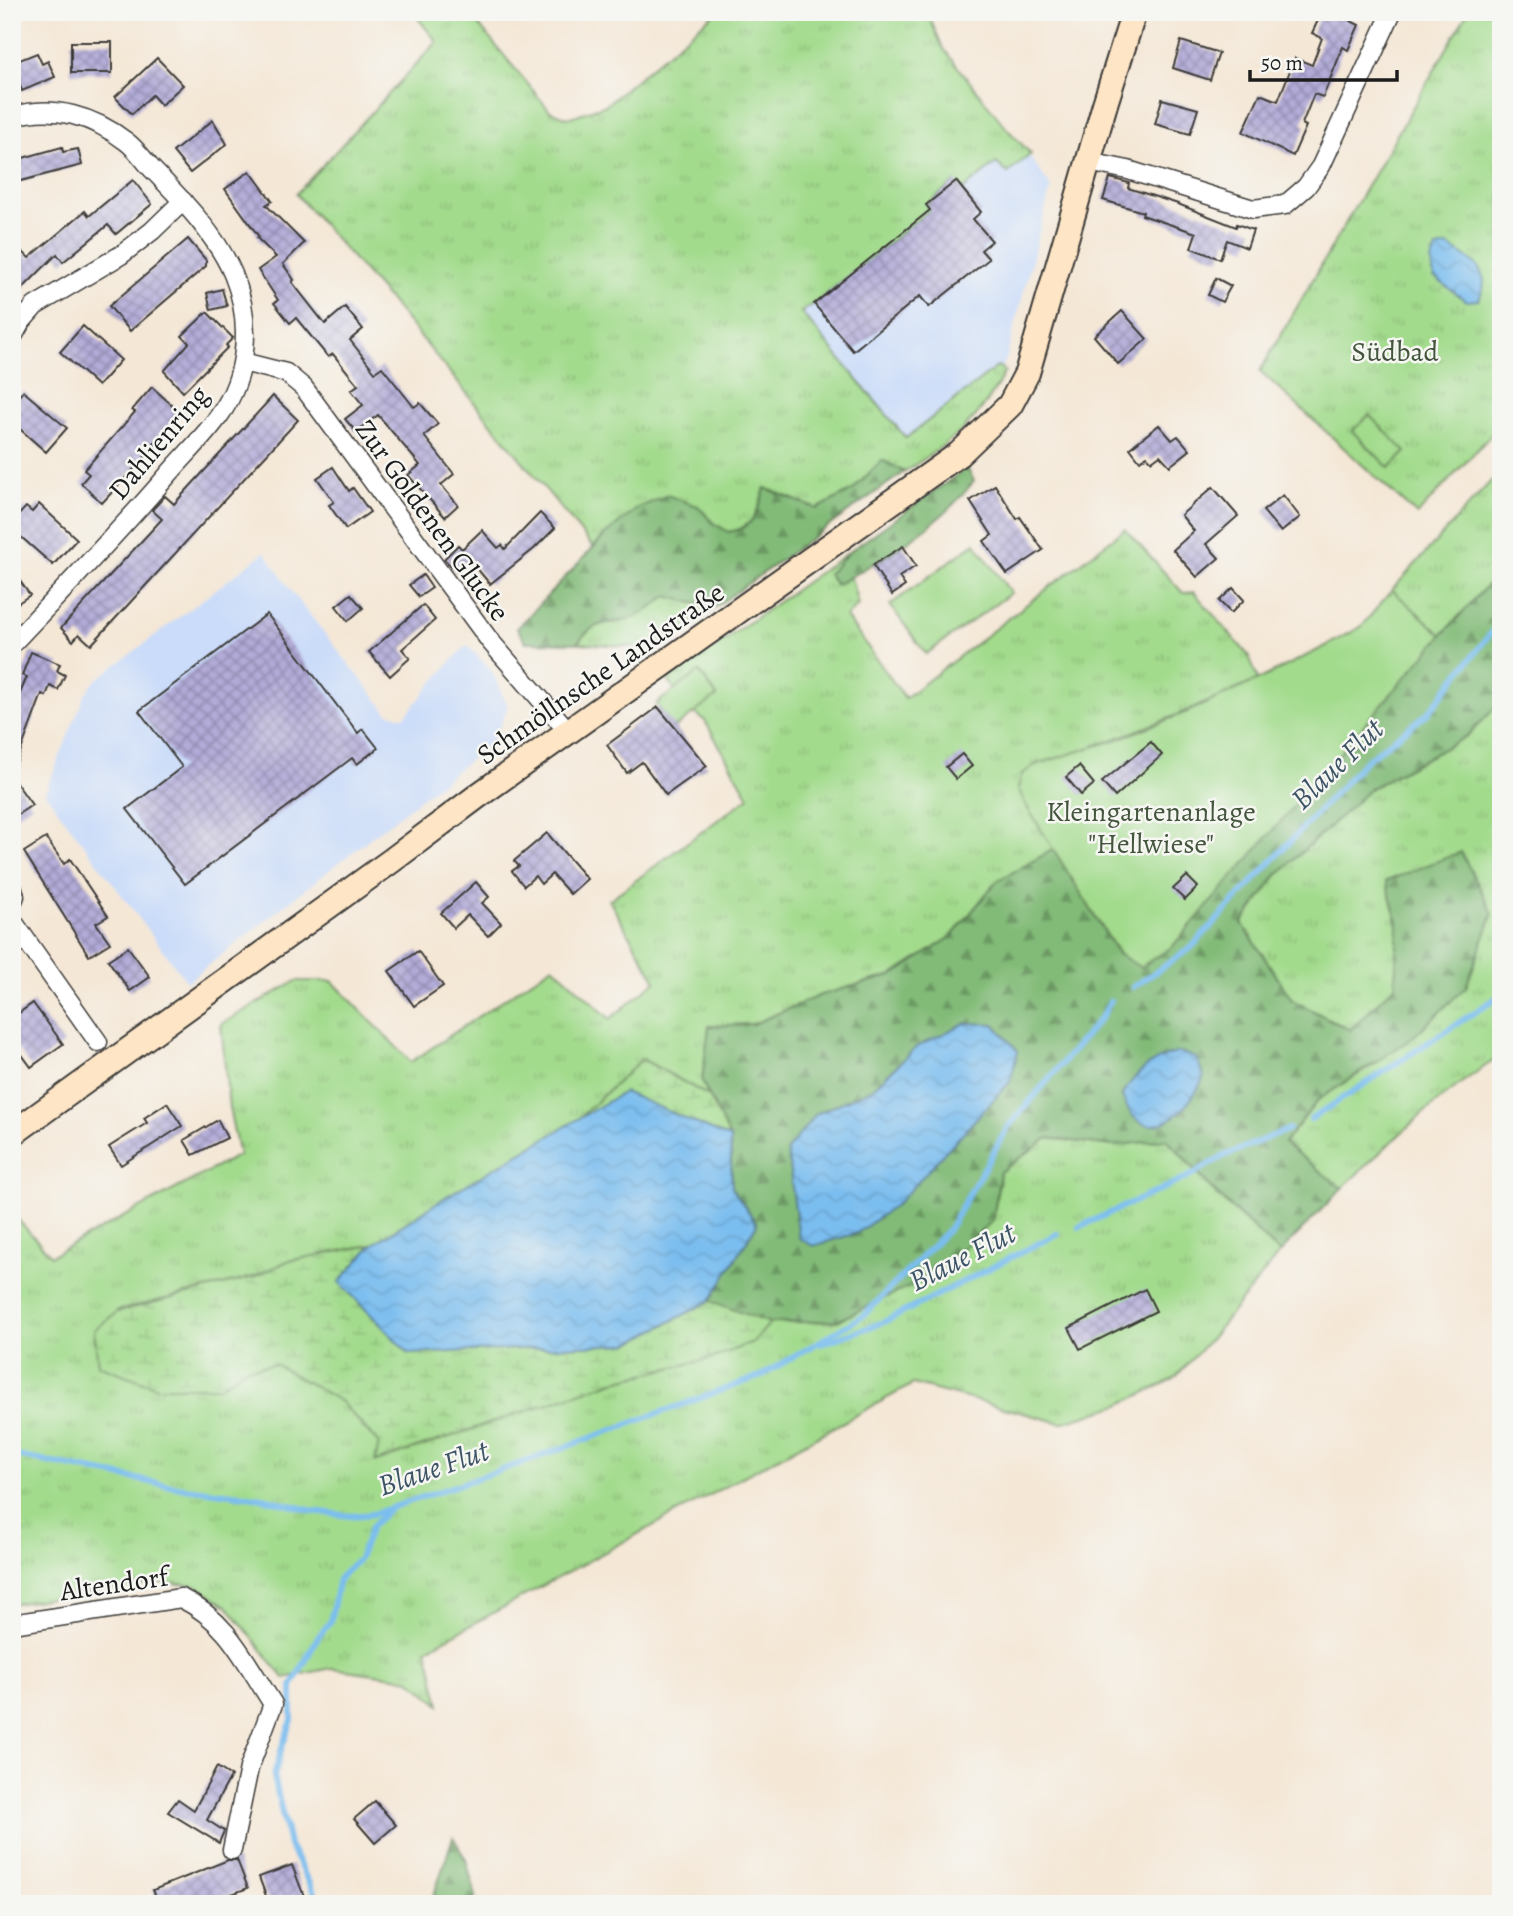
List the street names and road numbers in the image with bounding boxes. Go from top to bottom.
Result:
street label: Dahlienring [100,377,218,508]
street label: Zur Goldenen Glucke [346,412,518,629]
street label: Schmöllnsche Landstraße [469,574,732,774]
street label: Altendorf [57,1557,174,1611]

